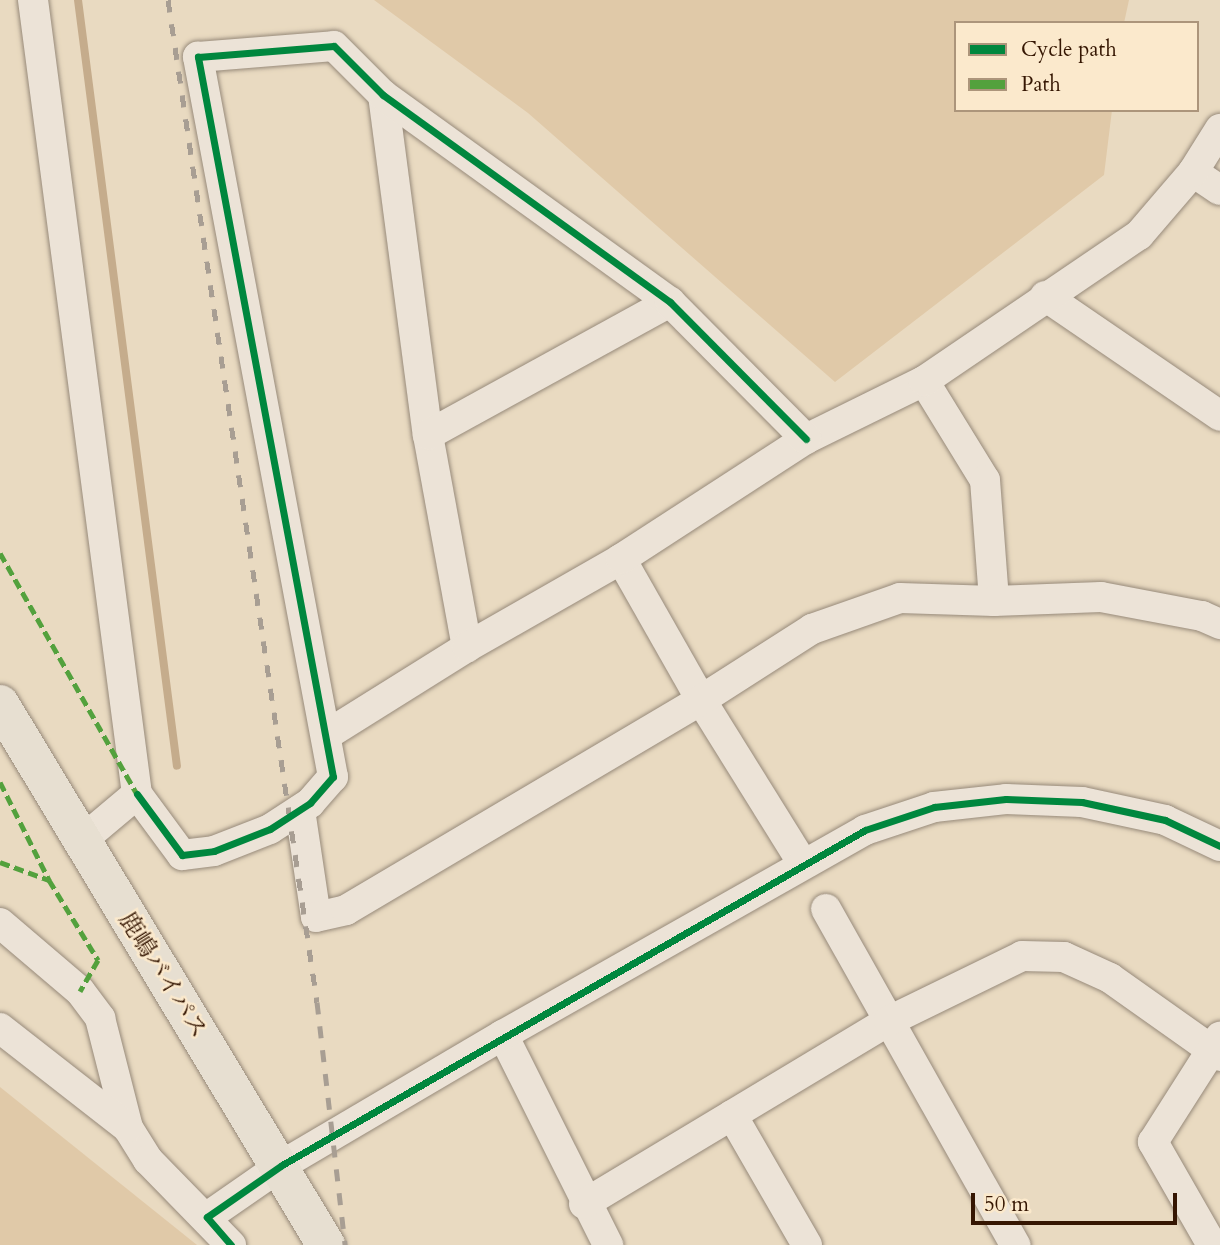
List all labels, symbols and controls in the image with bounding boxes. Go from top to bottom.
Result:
legend [954,21,1199,112]
text: Cycle path [1021,35,1117,64]
text: Path [1021,70,1061,99]
street label: 鹿嶋バイパス [113,906,213,1044]
scale bar [975,1178,1182,1222]
text: 50 m [984,1190,1029,1219]

